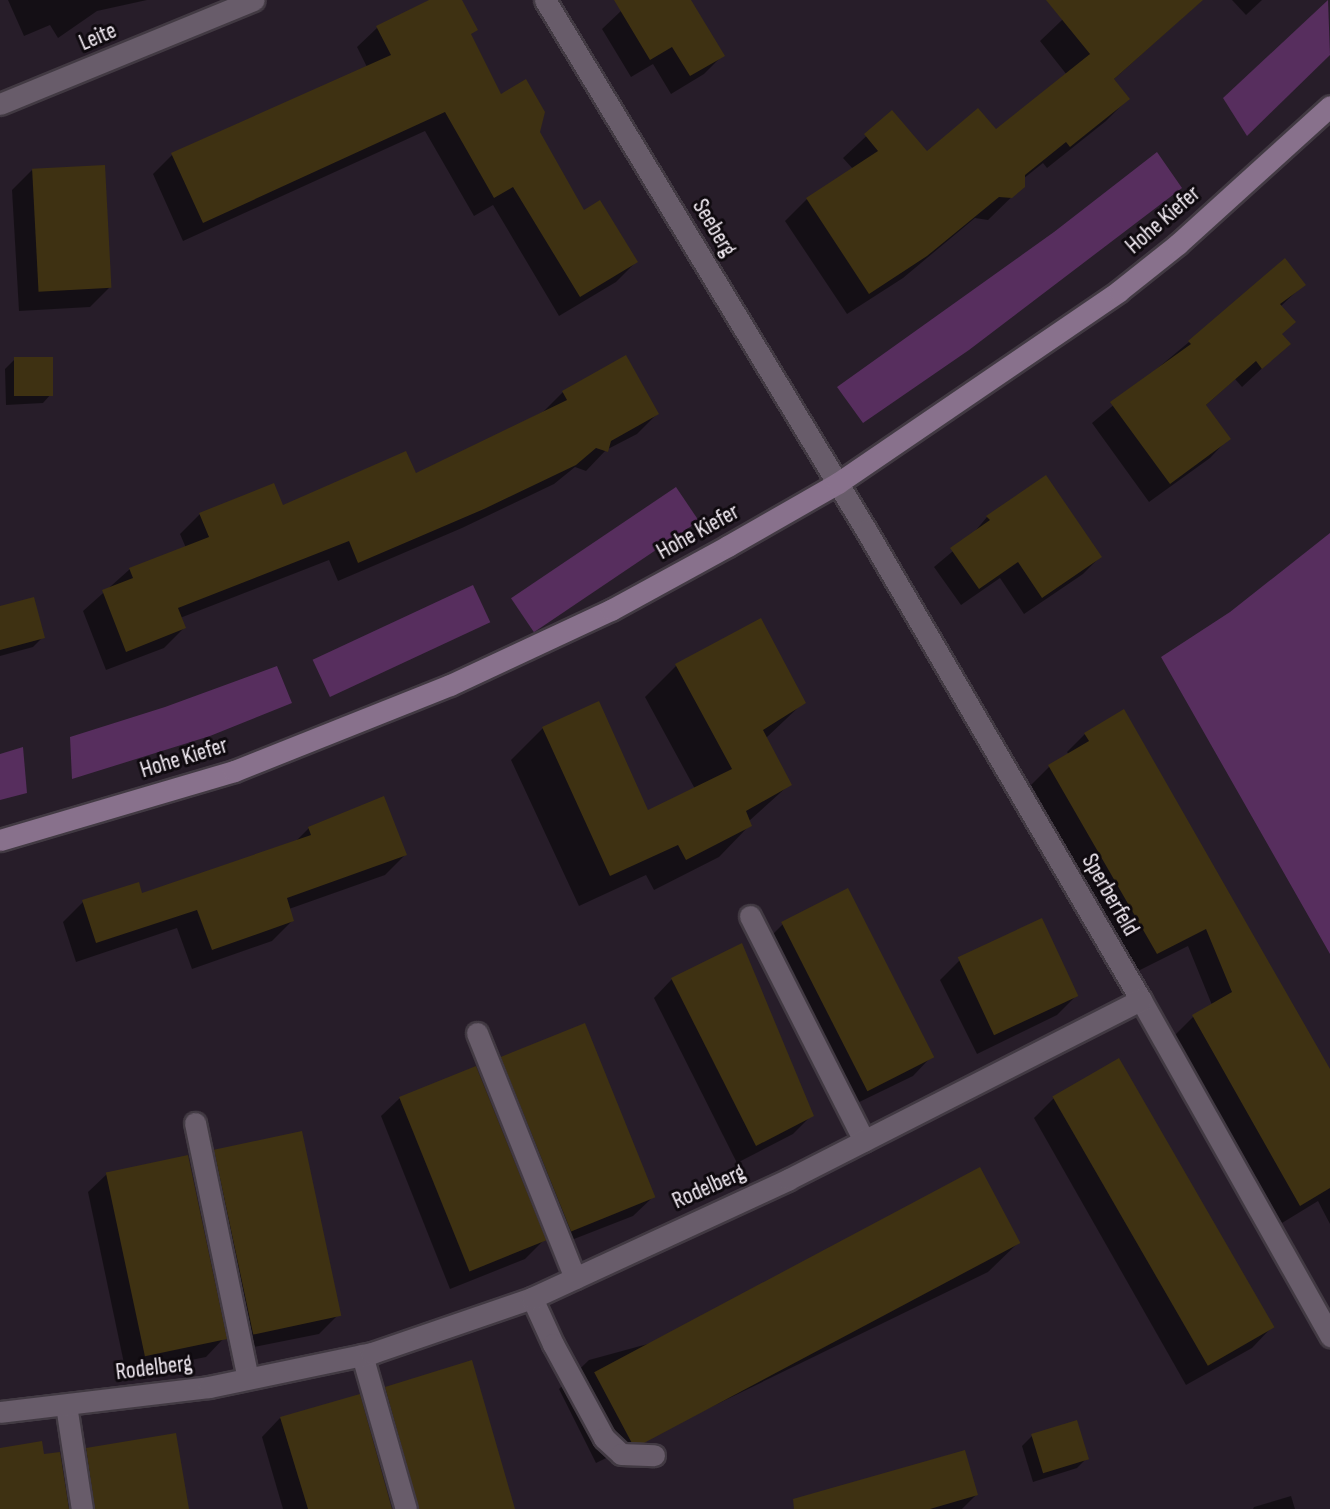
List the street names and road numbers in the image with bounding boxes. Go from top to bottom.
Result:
street label: Leite [75,17,121,57]
street label: Hohe Kiefer [1120,180,1206,260]
street label: Seeberg [686,194,742,262]
street label: Hohe Kiefer [652,498,744,566]
street label: Hohe Kiefer [137,732,231,784]
street label: Sperberfeld [1076,849,1144,941]
street label: Rodelberg [668,1159,750,1215]
street label: Rodelberg [114,1350,194,1386]

